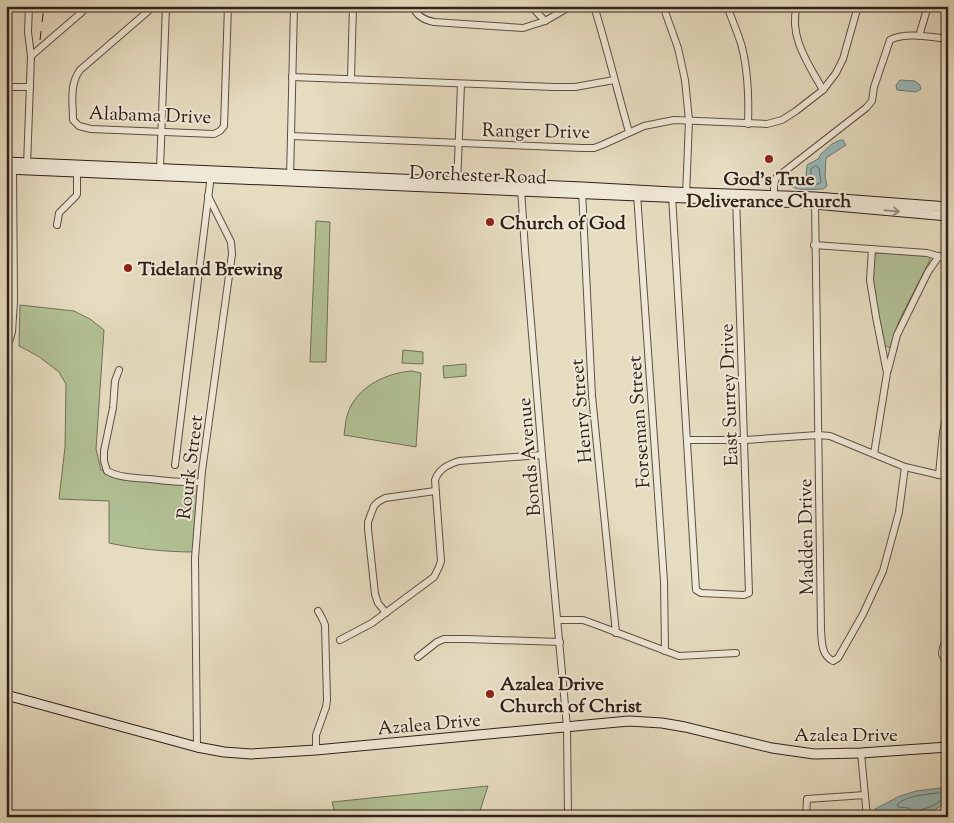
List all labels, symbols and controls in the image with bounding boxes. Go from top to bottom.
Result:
street label: Alabama Drive [88,101,212,132]
street label: Ranger Drive [482,118,591,147]
marker: God's True Deliverance Church [763,153,775,165]
street label: Dorchester Road [409,161,547,192]
place label: God's True Deliverance Church [686,167,852,216]
one-way arrow [884,206,900,216]
place label: Church of God [500,211,626,238]
marker: Church of God [484,216,496,228]
place label: Tideland Brewing [138,257,283,284]
marker: Tideland Brewing [122,262,134,274]
street label: East Surrey Drive [715,323,746,467]
street label: Forseman Street [622,354,659,489]
street label: Henry Street [564,357,600,464]
street label: Bonds Avenue [512,396,549,517]
street label: Rourk Street [172,413,211,521]
street label: Madden Drive [793,478,822,596]
place label: Azalea Drive Church of Christ [500,672,642,721]
marker: Azalea Drive Church of Christ [484,688,496,700]
street label: Azalea Drive [376,708,482,743]
street label: Azalea Drive [794,723,898,750]

